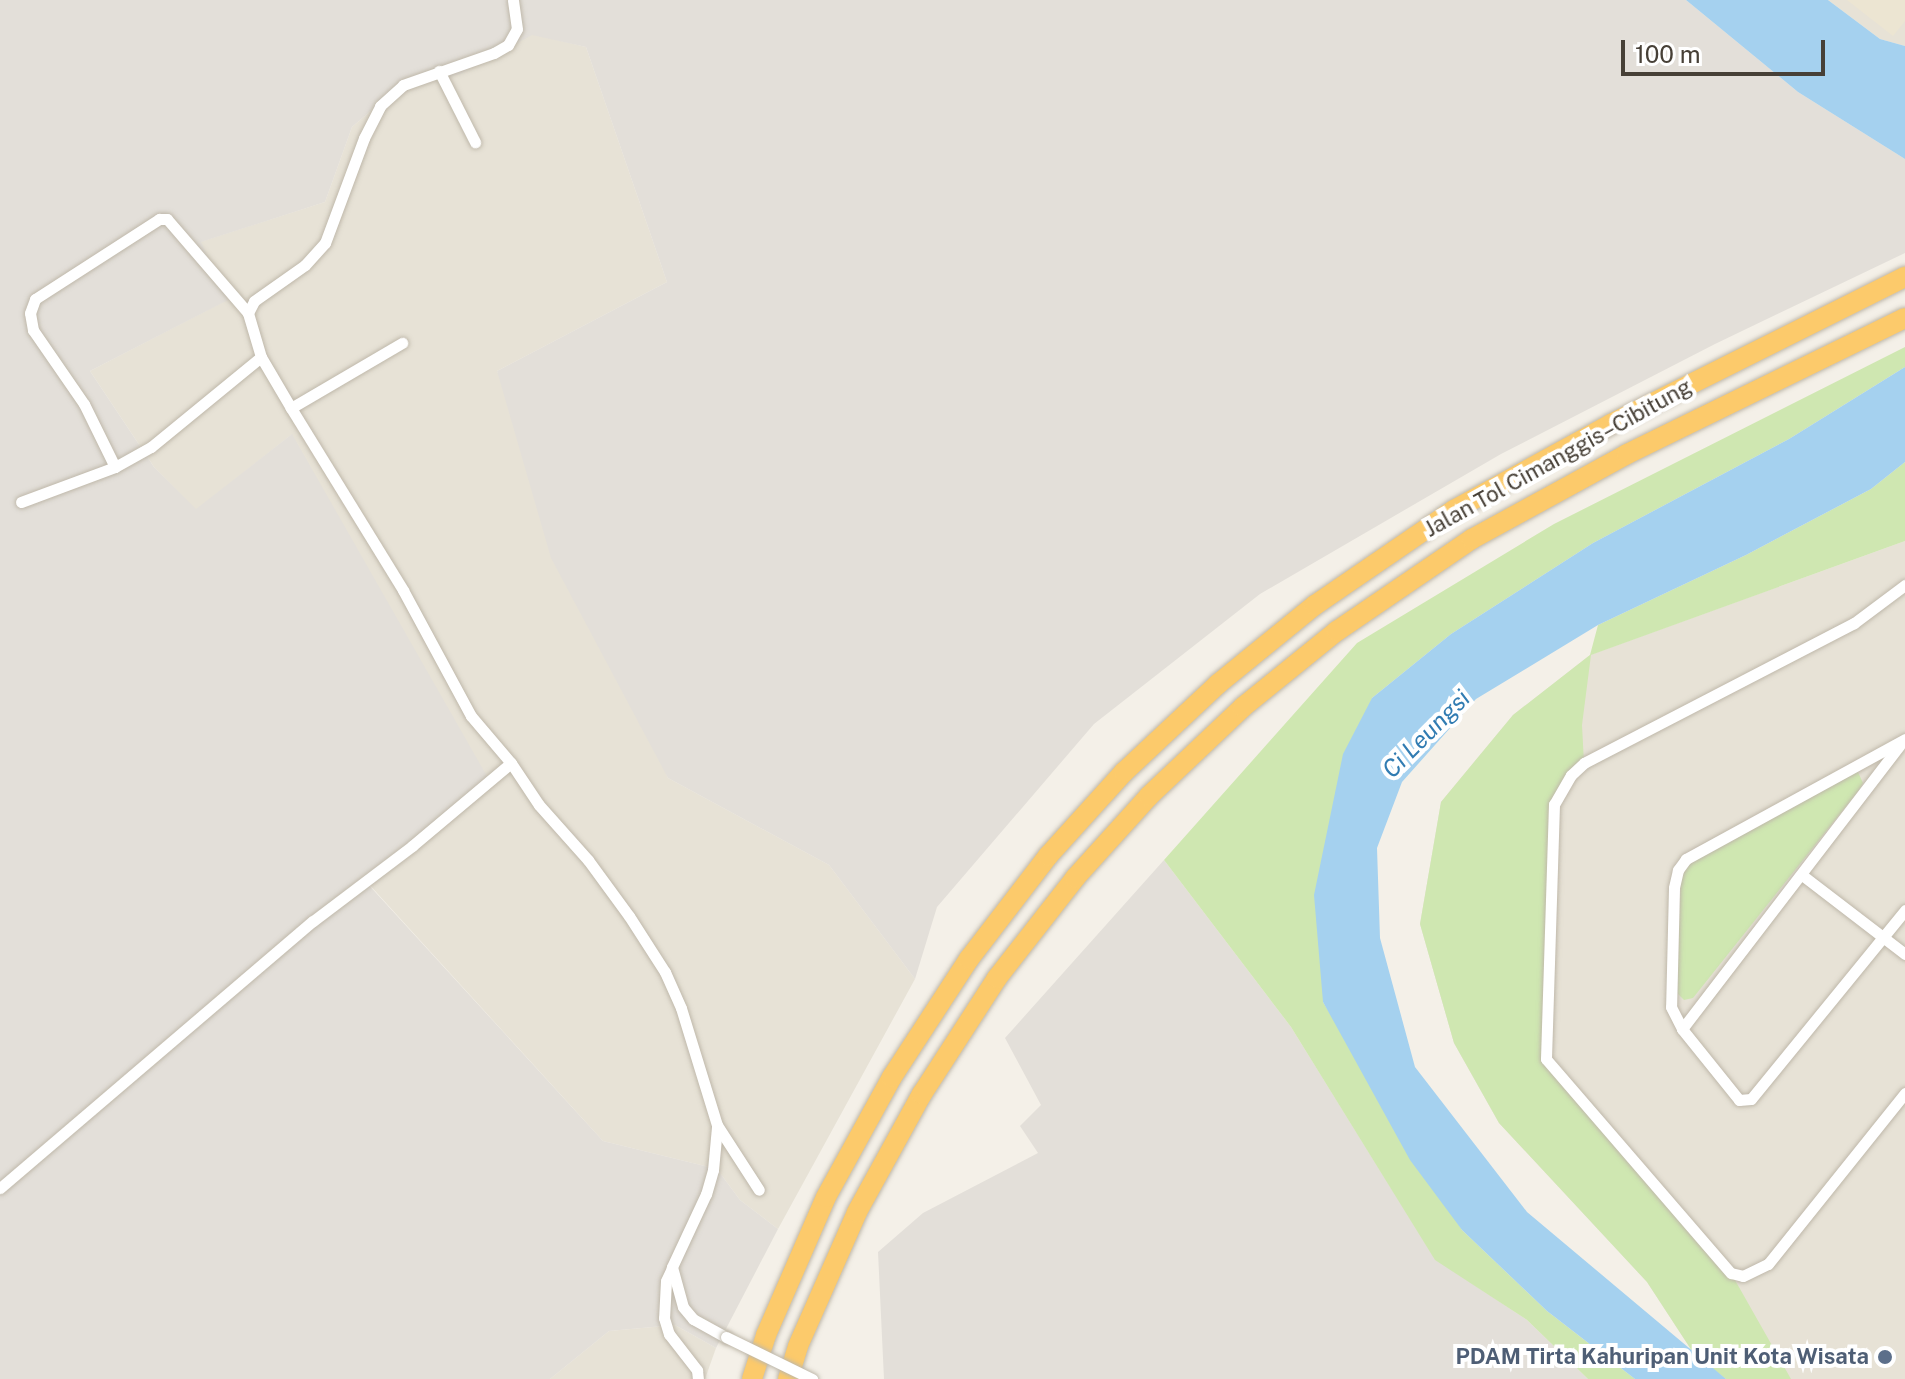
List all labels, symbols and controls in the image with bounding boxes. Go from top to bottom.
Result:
scale bar [1625,24,1829,74]
text: 100 m [1635,40,1701,68]
street label: Jalan Tol Cimanggis–Cibitung [1420,373,1696,543]
water label: Ci Leungsi [1376,684,1476,784]
place label: PDAM Tirta Kahuripan Unit Kota Wisata [1455,1344,1869,1370]
marker: PDAM Tirta Kahuripan Unit Kota Wisata [1876,1348,1894,1366]

